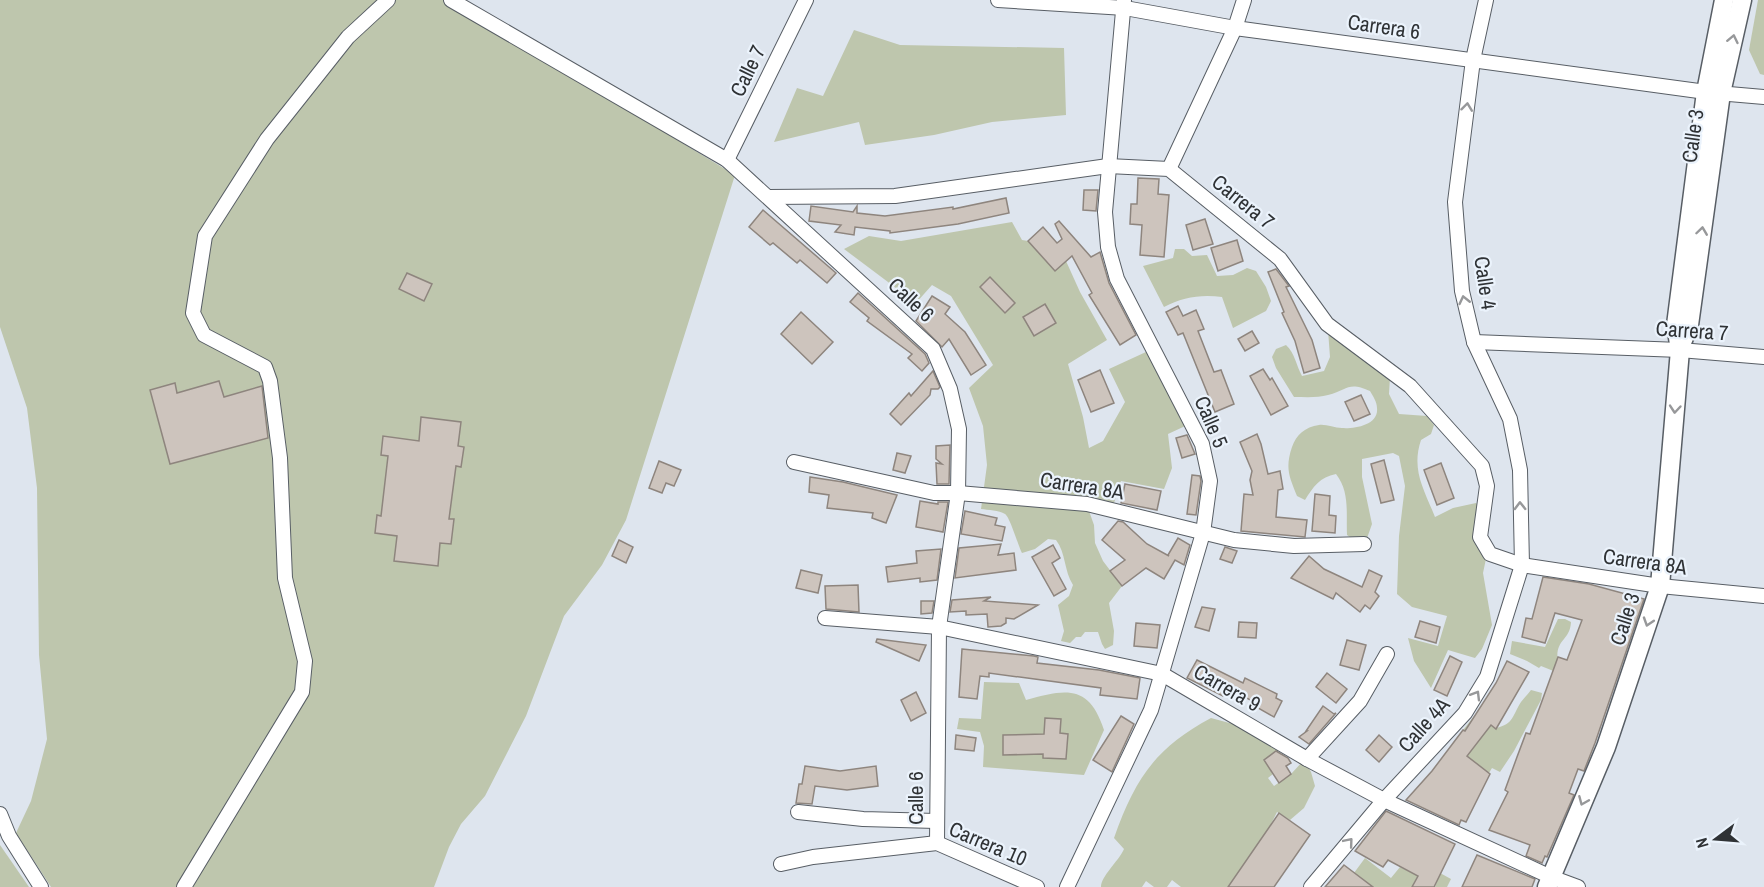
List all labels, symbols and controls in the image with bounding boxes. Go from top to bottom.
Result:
street label: Carrera 6 [1346,7,1422,46]
one-way arrow [1726,34,1739,44]
street label: Calle 7 [723,40,772,101]
one-way arrow [1460,102,1473,111]
street label: Calle 3 [1674,107,1711,164]
street label: Carrera 7 [1206,167,1281,236]
one-way arrow [1695,227,1708,236]
street label: Calle 4 [1467,254,1504,312]
street label: Calle 6 [882,271,941,329]
one-way arrow [1459,296,1472,306]
street label: Carrera 7 [1655,313,1729,348]
street label: Calle 5 [1188,391,1235,452]
one-way arrow [1669,404,1682,413]
street label: Carrera 8A [1038,465,1126,506]
one-way arrow [1514,502,1527,511]
street label: Carrera 8A [1601,541,1689,582]
street label: Calle 3 [1602,589,1647,649]
one-way arrow [1642,616,1655,627]
street label: Carrera 9 [1189,657,1266,718]
street label: Calle 4A [1391,690,1457,759]
one-way arrow [1469,691,1481,701]
street label: Calle 6 [901,771,930,825]
one-way arrow [1578,795,1590,806]
north arrow [1686,809,1746,869]
street label: Carrera 10 [945,814,1032,873]
text: N [1690,836,1713,851]
one-way arrow [1341,838,1352,849]

